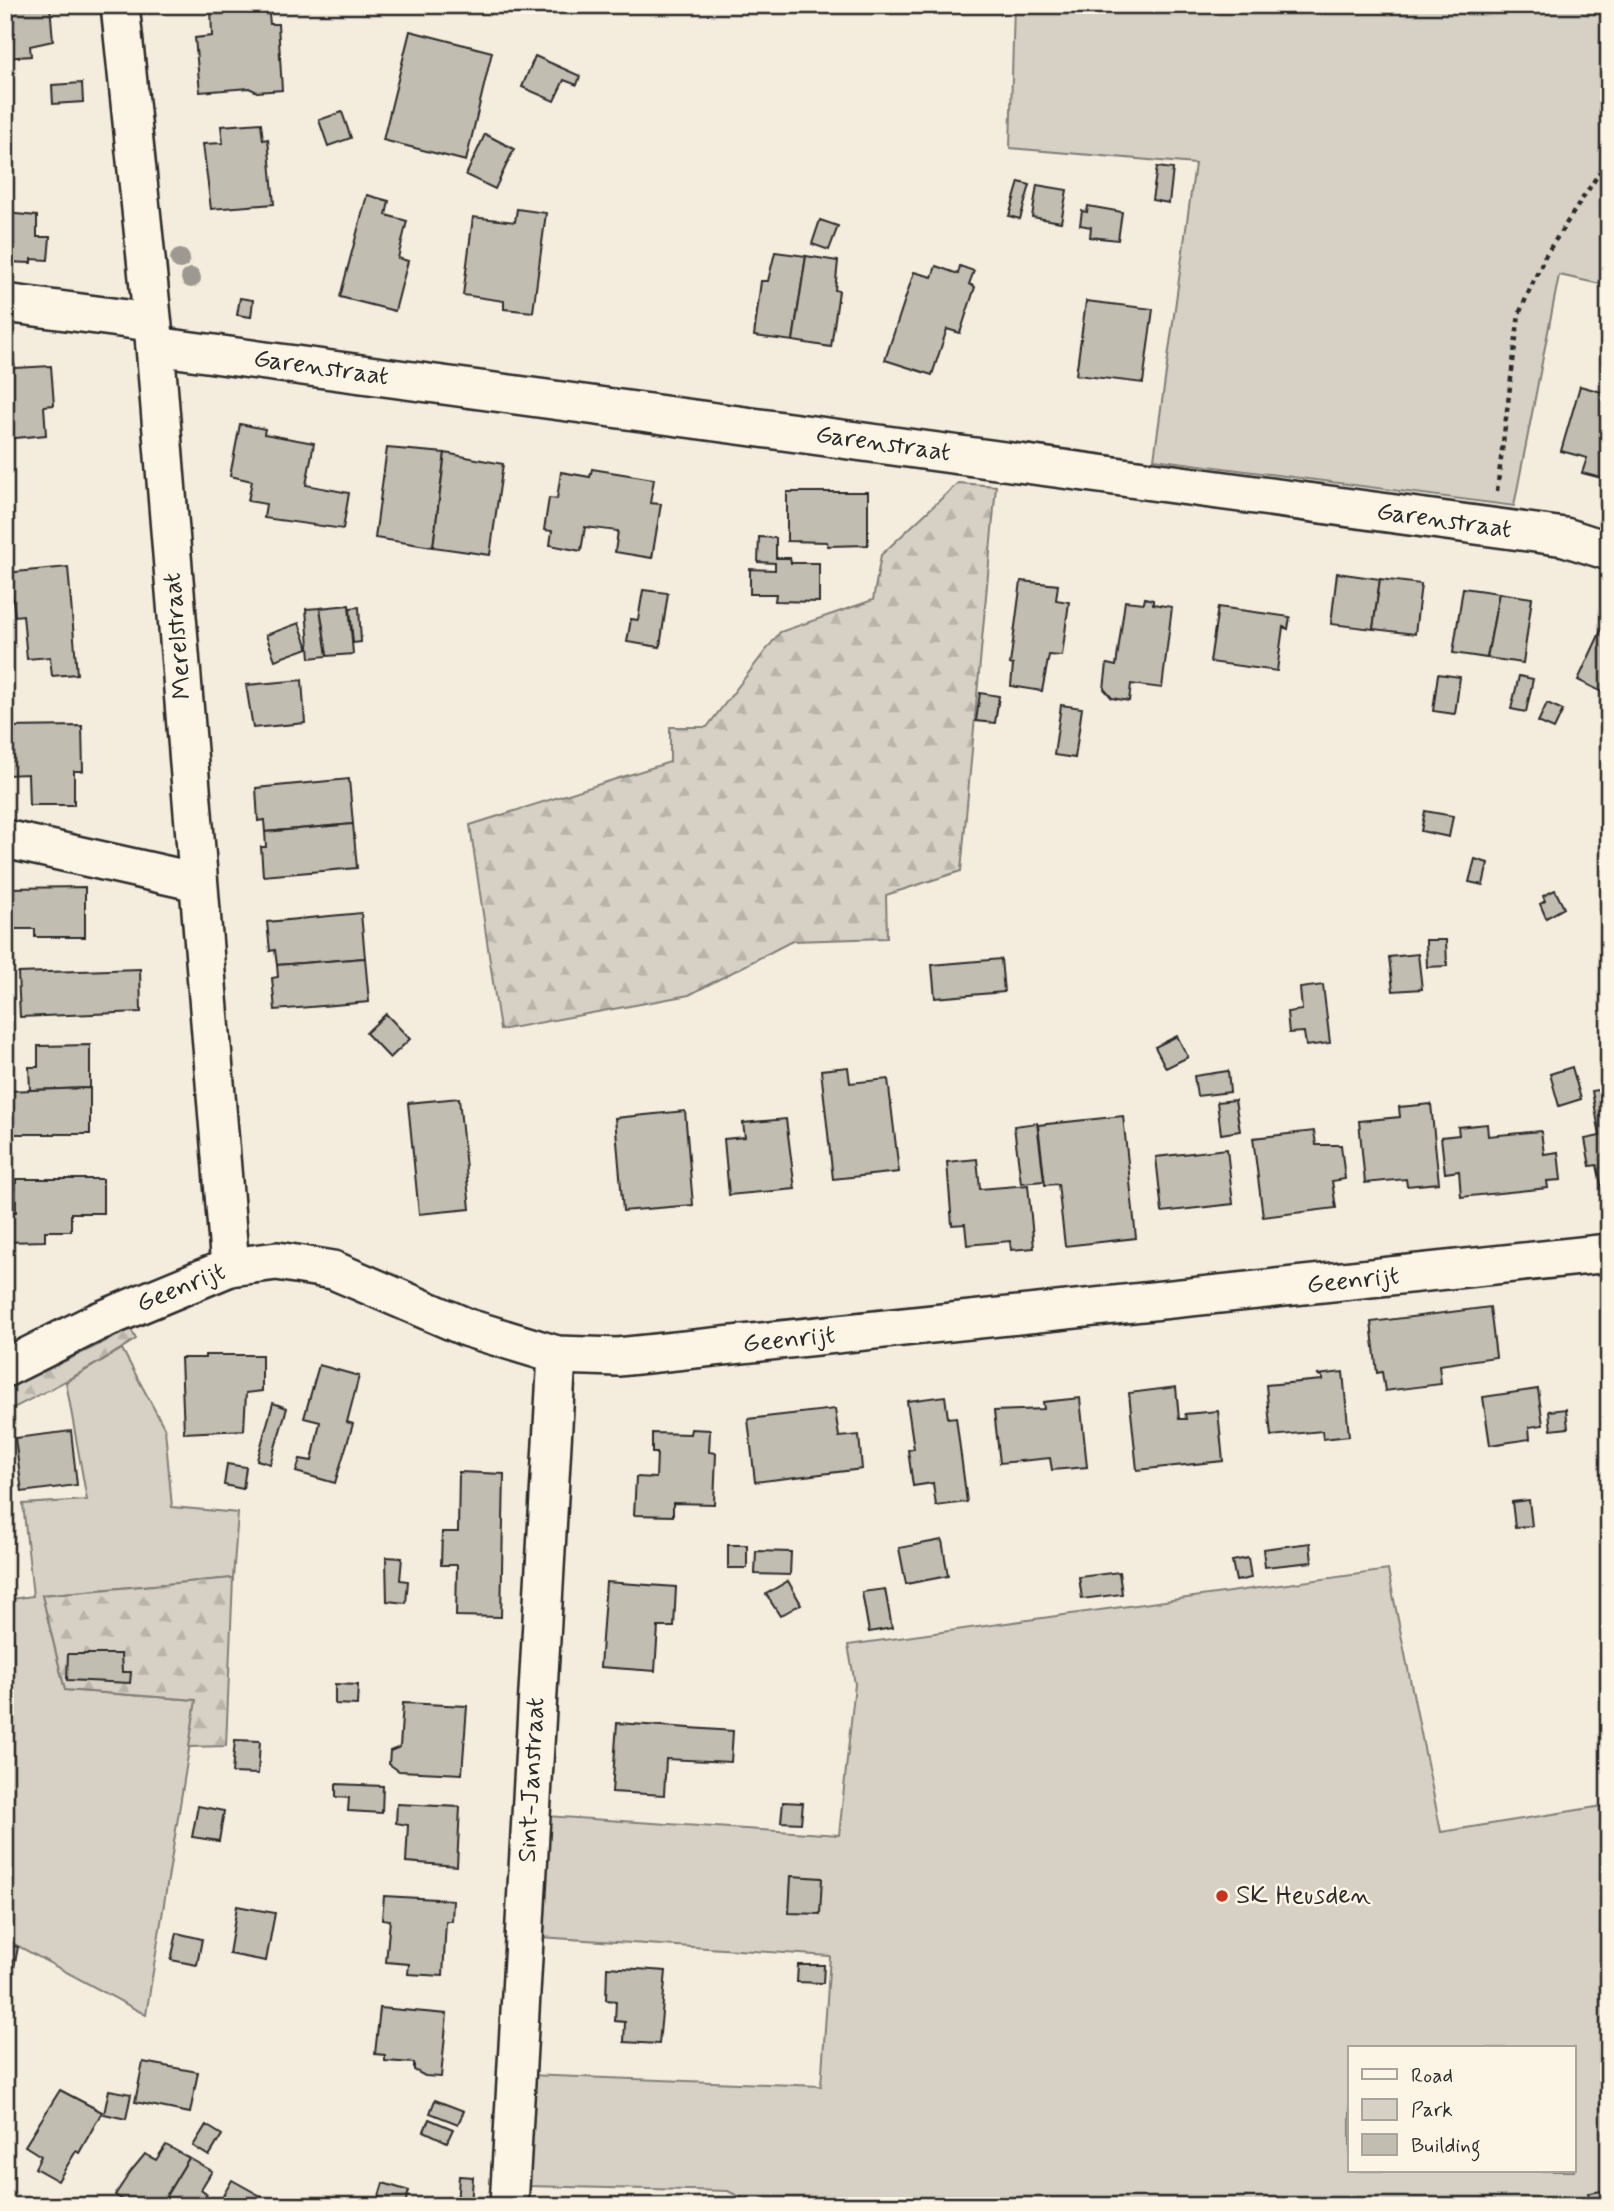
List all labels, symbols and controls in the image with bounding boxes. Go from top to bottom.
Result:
street label: Garenstraat [251,342,391,394]
street label: Garenstraat [813,418,953,470]
street label: Garenstraat [1374,495,1514,547]
street label: Merelstraat [156,571,200,701]
street label: Geenrijt [132,1255,230,1321]
street label: Geenrijt [1305,1259,1401,1303]
street label: Geenrijt [741,1318,837,1362]
street label: Sint-Janstraat [511,1697,553,1863]
place label: SK Heusden [1236,1879,1371,1913]
marker: SK Heusden [1214,1888,1230,1904]
legend [1348,2046,1576,2172]
text: Road [1411,2062,1453,2090]
text: Park [1411,2096,1453,2124]
text: Building [1411,2132,1481,2162]

